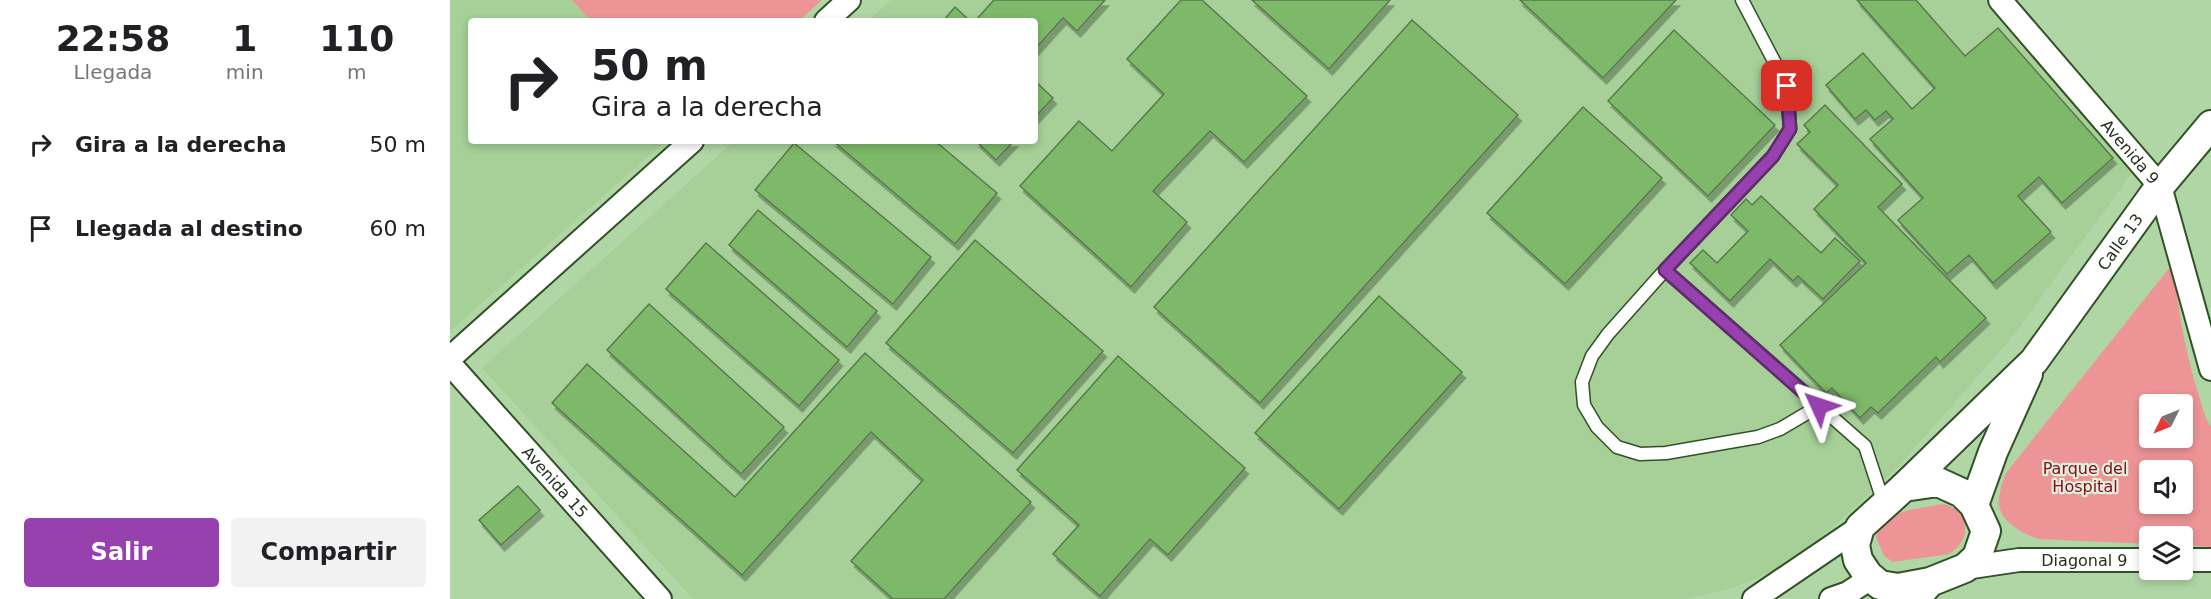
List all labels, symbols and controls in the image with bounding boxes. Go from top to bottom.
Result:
text: 22:58 [56,18,170,59]
text: 1 [232,18,257,59]
text: 110 [319,18,394,59]
text: 50 m [591,41,708,90]
icon: right [492,42,570,120]
text: Llegada [73,60,152,84]
text: min [226,60,264,84]
text: m [347,60,367,84]
pin [1761,60,1812,111]
icon: arrive [1770,69,1803,102]
text: Gira a la derecha [591,91,823,122]
street label: Avenida 9 [2097,116,2163,188]
icon: right [24,128,57,161]
text: Gira a la derecha [75,132,287,157]
text: 50 m [370,132,426,157]
street label: Calle 13 [2094,210,2147,274]
icon: arrive [24,212,57,245]
text: Llegada al destino [75,216,303,241]
text: 60 m [370,216,426,241]
position arrow [1787,374,1851,438]
north arrow [2139,394,2193,448]
map controls [2139,394,2193,580]
street label: Avenida 15 [518,443,592,522]
park label: Parque del Hospital [2043,459,2127,496]
button: sound [2139,460,2193,514]
button: Salir [24,518,219,587]
button: Compartir [231,518,426,587]
button: layers [2139,526,2193,580]
street label: Diagonal 9 [2041,551,2128,570]

